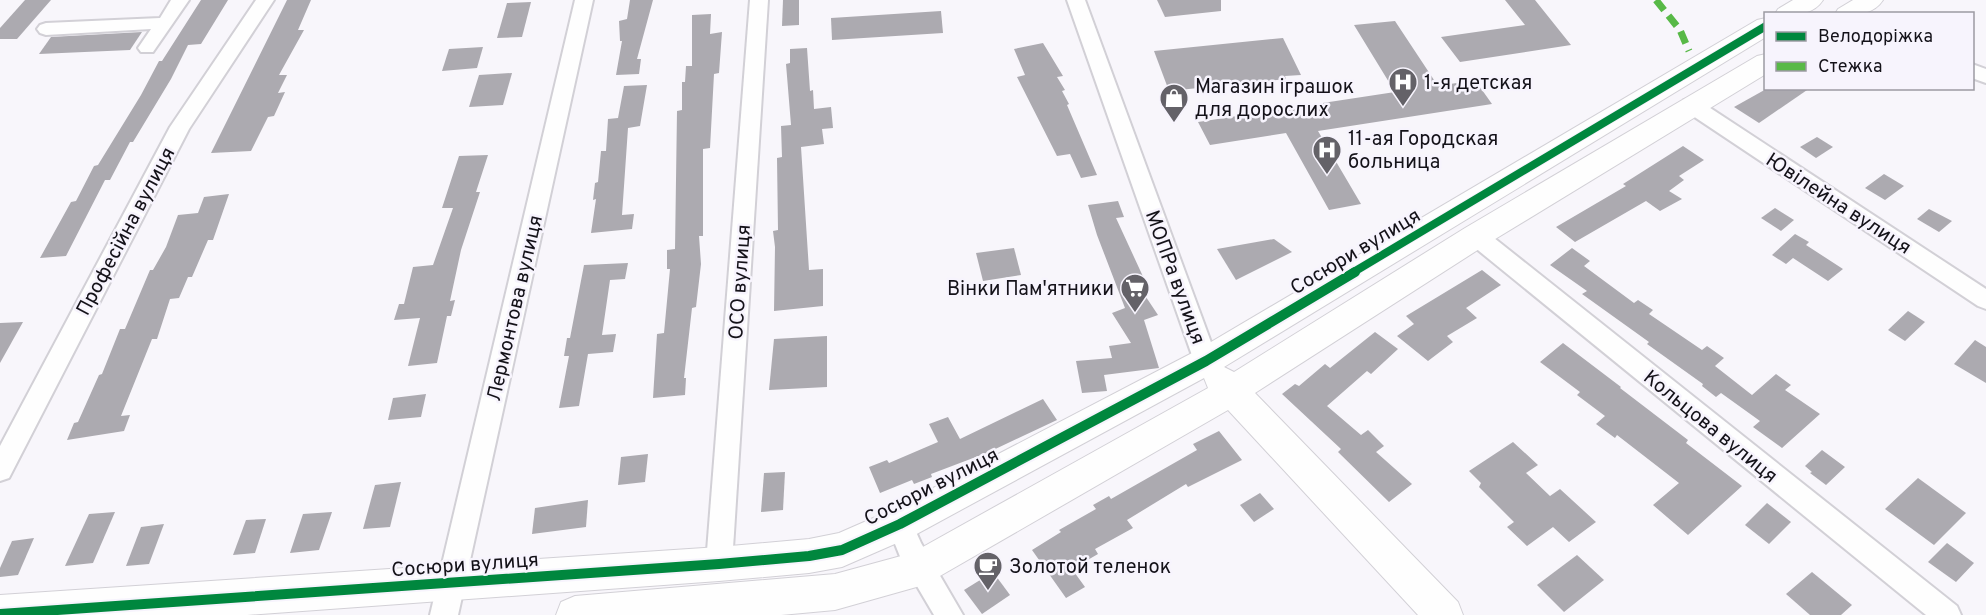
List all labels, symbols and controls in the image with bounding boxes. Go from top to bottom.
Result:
legend [1764,12,1974,90]
text: Велодоріжка [1818,26,1933,49]
text: Стежка [1818,56,1882,79]
hospital icon: 1-я детская [1387,66,1419,108]
place label: 1-я детская [1424,71,1533,97]
place label: Магазин іграшок для дорослих [1195,75,1354,124]
shop icon: Магазин іграшок для дорослих [1158,82,1190,124]
place label: 11-ая Городская больница [1348,127,1498,176]
hospital icon: 11-ая Городская больница [1311,134,1343,176]
street label: Професійна вулиця [71,143,182,321]
street label: Ювілейна вулиця [1760,148,1916,261]
street label: Сосюри вулиця [1286,204,1426,302]
street label: МОПРа вулиця [1138,207,1210,348]
street label: Лермонтова вулиця [482,213,550,404]
street label: ОСО вулиця [724,224,758,341]
supermarket icon: Вінки Пам'ятники [1119,272,1151,314]
place label: Вінки Пам'ятники [947,277,1114,303]
street label: Кольцова вулиця [1637,365,1782,490]
street label: Сосюри вулиця [860,443,1004,533]
street label: Сосюри вулиця [391,548,540,584]
cafe icon: Золотой теленок [972,550,1004,592]
place label: Золотой теленок [1009,555,1171,581]

